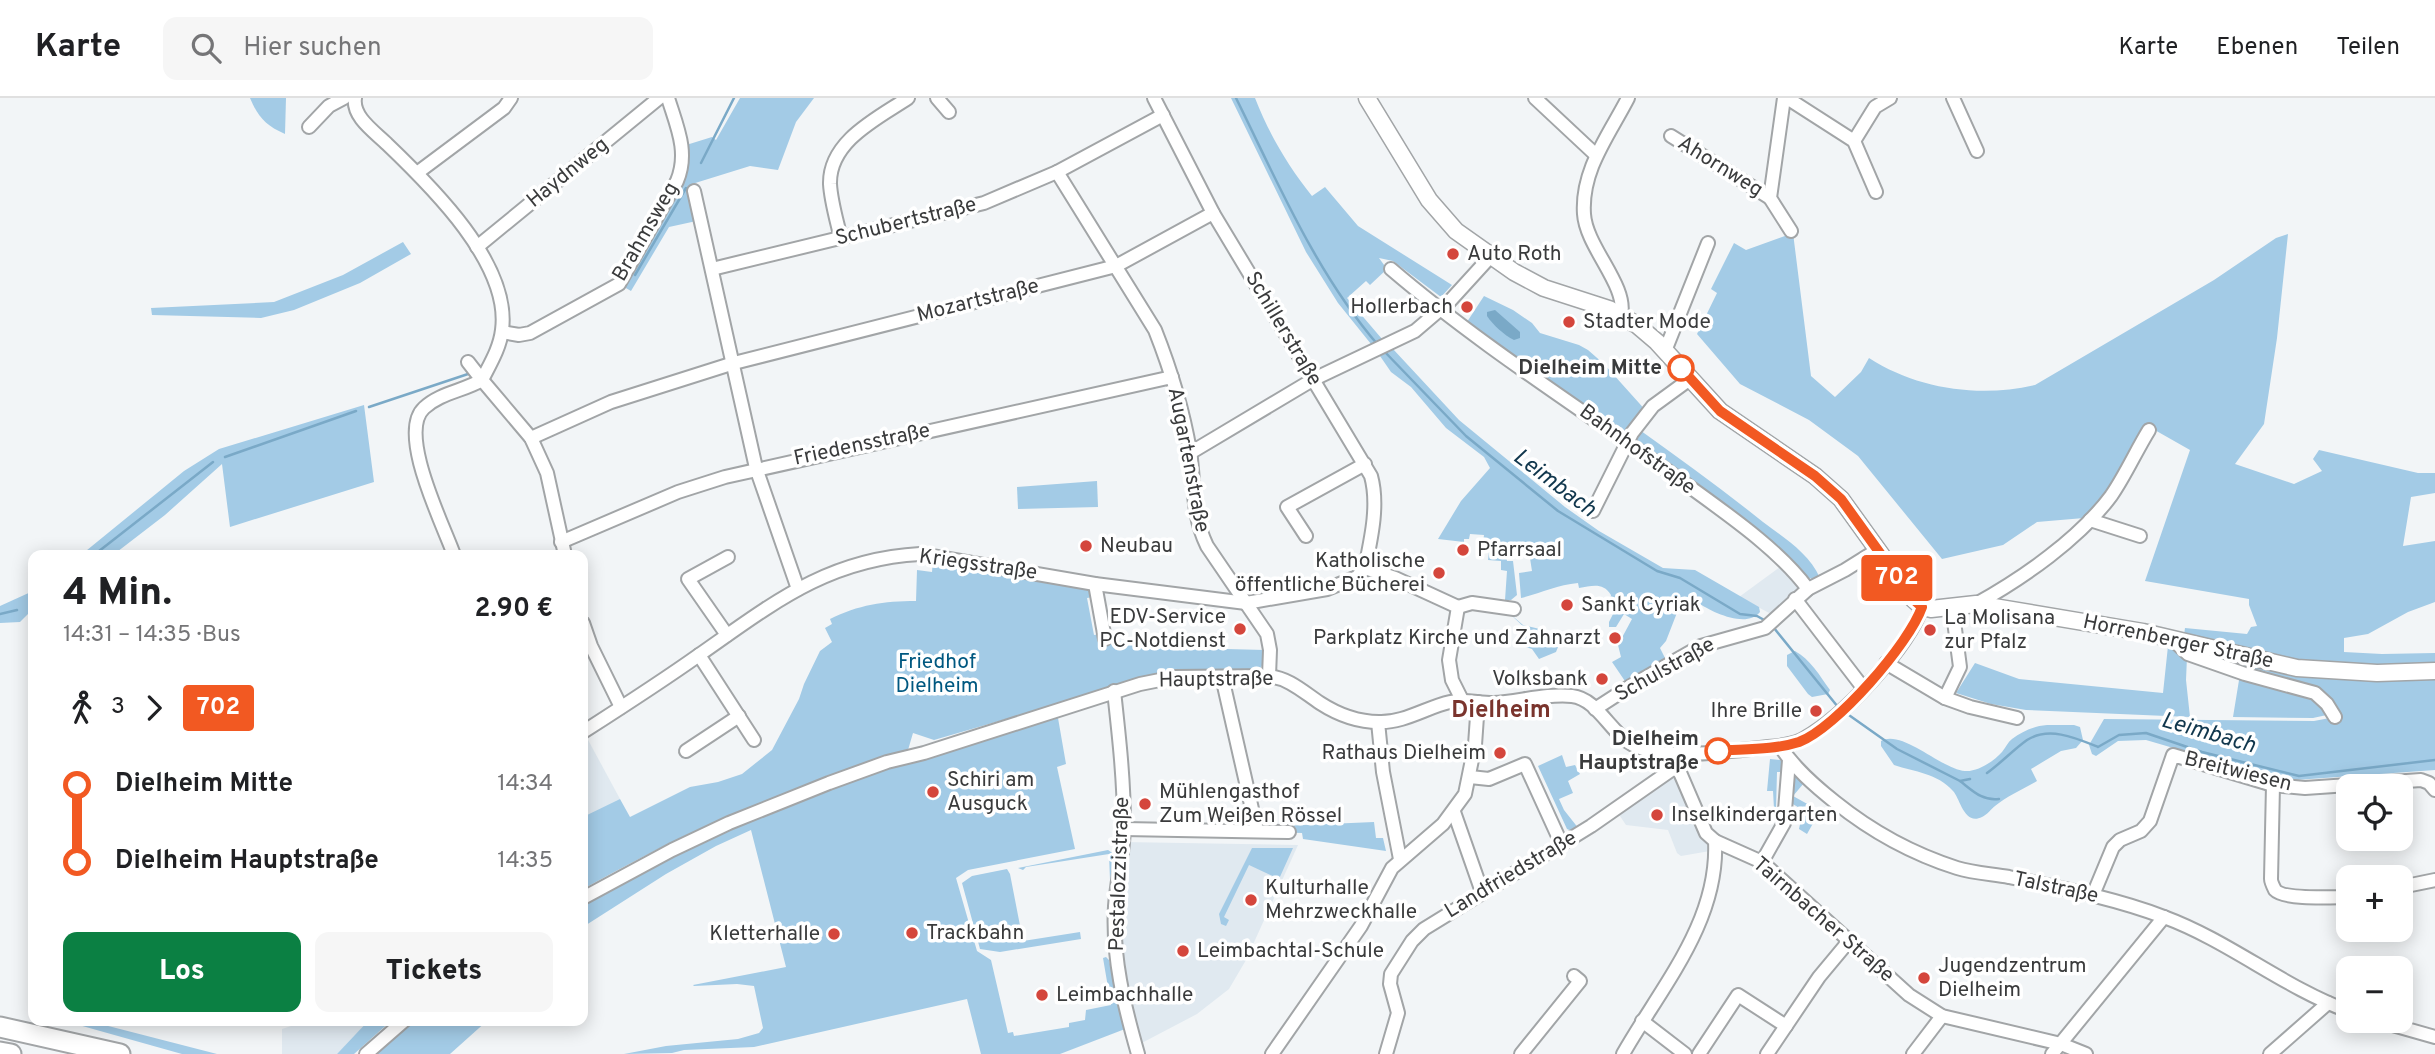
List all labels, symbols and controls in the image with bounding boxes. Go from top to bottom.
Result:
search box [163,17,653,80]
text: Karte [35,27,121,69]
icon: search [187,29,225,67]
text: Hier suchen [243,32,382,65]
text: Karte [2118,33,2178,63]
text: Ebenen [2216,33,2298,63]
text: Teilen [2336,33,2400,63]
street label: Ahornweg [1672,130,1768,204]
street label: Haydnweg [522,132,614,214]
street label: Brahmsweg [607,177,685,287]
street label: Schubertstraße [833,191,979,253]
place label: Auto Roth [1467,241,1562,268]
marker: Auto Roth [1445,246,1461,262]
street label: Schillerstraße [1238,267,1328,391]
street label: Mozartstraße [914,273,1042,329]
place label: Hollerbach [1350,294,1453,321]
marker: Hollerbach [1459,299,1475,315]
place label: Stadter Mode [1583,309,1711,336]
marker: Stadter Mode [1561,314,1577,330]
place label: Dielheim Mitte [1518,355,1662,382]
marker: Dielheim Mitte [1668,355,1694,381]
street label: Augartenstraße [1161,385,1215,535]
street label: Bahnhofstraße [1573,399,1701,501]
street label: Friedensstraße [791,417,933,473]
water label: Leimbach [1507,443,1602,525]
place label: Neubau [1100,533,1173,560]
place label: Pfarrsaal [1477,537,1562,564]
marker: Neubau [1078,538,1094,554]
marker: Pfarrsaal [1455,542,1471,558]
street label: Kriegsstraße [917,543,1039,587]
place label: Katholische öffentliche Bücherei [1235,548,1425,599]
line badge: 702 [1857,555,1937,601]
text: 702 [1875,563,1919,593]
marker: Katholische öffentliche Bücherei [1431,565,1447,581]
text: 4 Min. [63,570,172,619]
place label: Sankt Cyriak [1581,592,1701,619]
text: 2.90 € [475,593,553,626]
marker: Sankt Cyriak [1559,597,1575,613]
place label: EDV-Service PC-Notdienst [1099,604,1226,655]
place label: La Molisana zur Pfalz [1944,605,2055,656]
street label: Horrenberger Straße [2080,609,2276,675]
text: 14:31 – 14:35 · Bus [63,621,241,650]
marker: EDV-Service PC-Notdienst [1232,621,1248,637]
marker: La Molisana zur Pfalz [1922,622,1938,638]
place label: Parkplatz Kirche und Zahnarzt [1313,625,1601,652]
marker: Parkplatz Kirche und Zahnarzt [1607,630,1623,646]
street label: Schulstraße [1610,631,1720,709]
park label: Friedhof Dielheim [895,649,979,700]
street label: Hauptstraße [1158,665,1274,695]
place label: Volksbank [1492,666,1588,693]
marker: Volksbank [1594,671,1610,687]
icon: walk [63,689,101,727]
icon: forward [135,689,173,727]
text: 3 [111,693,125,722]
text: 702 [197,693,240,723]
district label: Dielheim [1451,696,1551,726]
place label: Ihre Brille [1711,698,1802,725]
marker: Ihre Brille [1808,703,1824,719]
water label: Leimbach [2158,707,2259,761]
place label: Dielheim Hauptstraße [1578,726,1699,777]
marker: Dielheim Hauptstraße [1705,738,1731,764]
place label: Rathaus Dielheim [1321,740,1486,767]
marker: Rathaus Dielheim [1492,745,1508,761]
street label: Breitwiesen [2181,746,2295,798]
place label: Schiri am Ausguck [947,767,1034,818]
text: Dielheim Mitte [115,768,293,801]
text: 14:34 [497,770,553,799]
map controls [2336,774,2413,1033]
button: locate [2336,774,2413,851]
place label: Mühlengasthof Zum Weißen Rössel [1159,779,1342,830]
marker: Schiri am Ausguck [925,784,941,800]
street label: Pestalozzistraße [1104,796,1136,952]
marker: Mühlengasthof Zum Weißen Rössel [1137,796,1153,812]
place label: Inselkindergarten [1671,802,1838,829]
marker: Inselkindergarten [1649,807,1665,823]
street label: Landfriedstraße [1440,825,1582,925]
text: Dielheim Hauptstraße [115,845,379,878]
text: 14:35 [497,847,553,876]
street label: Tairnbacher Straße [1747,851,1899,989]
button: + [2336,865,2413,942]
street label: Talstraße [2011,866,2101,910]
place label: Kulturhalle Mehrzweckhalle [1265,875,1417,926]
marker: Kulturhalle Mehrzweckhalle [1243,892,1259,908]
place label: Trackbahn [926,920,1024,947]
place label: Kletterhalle [709,921,820,948]
marker: Trackbahn [904,925,920,941]
marker: Kletterhalle [826,926,842,942]
button: Los [63,932,301,1012]
button: Tickets [315,932,553,1012]
place label: Leimbachtal-Schule [1197,938,1384,965]
marker: Leimbachtal-Schule [1175,943,1191,959]
place label: Jugendzentrum Dielheim [1938,953,2087,1004]
button: − [2336,956,2413,1033]
marker: Jugendzentrum Dielheim [1916,970,1932,986]
place label: Leimbachhalle [1056,982,1193,1009]
marker: Leimbachhalle [1034,987,1050,1003]

